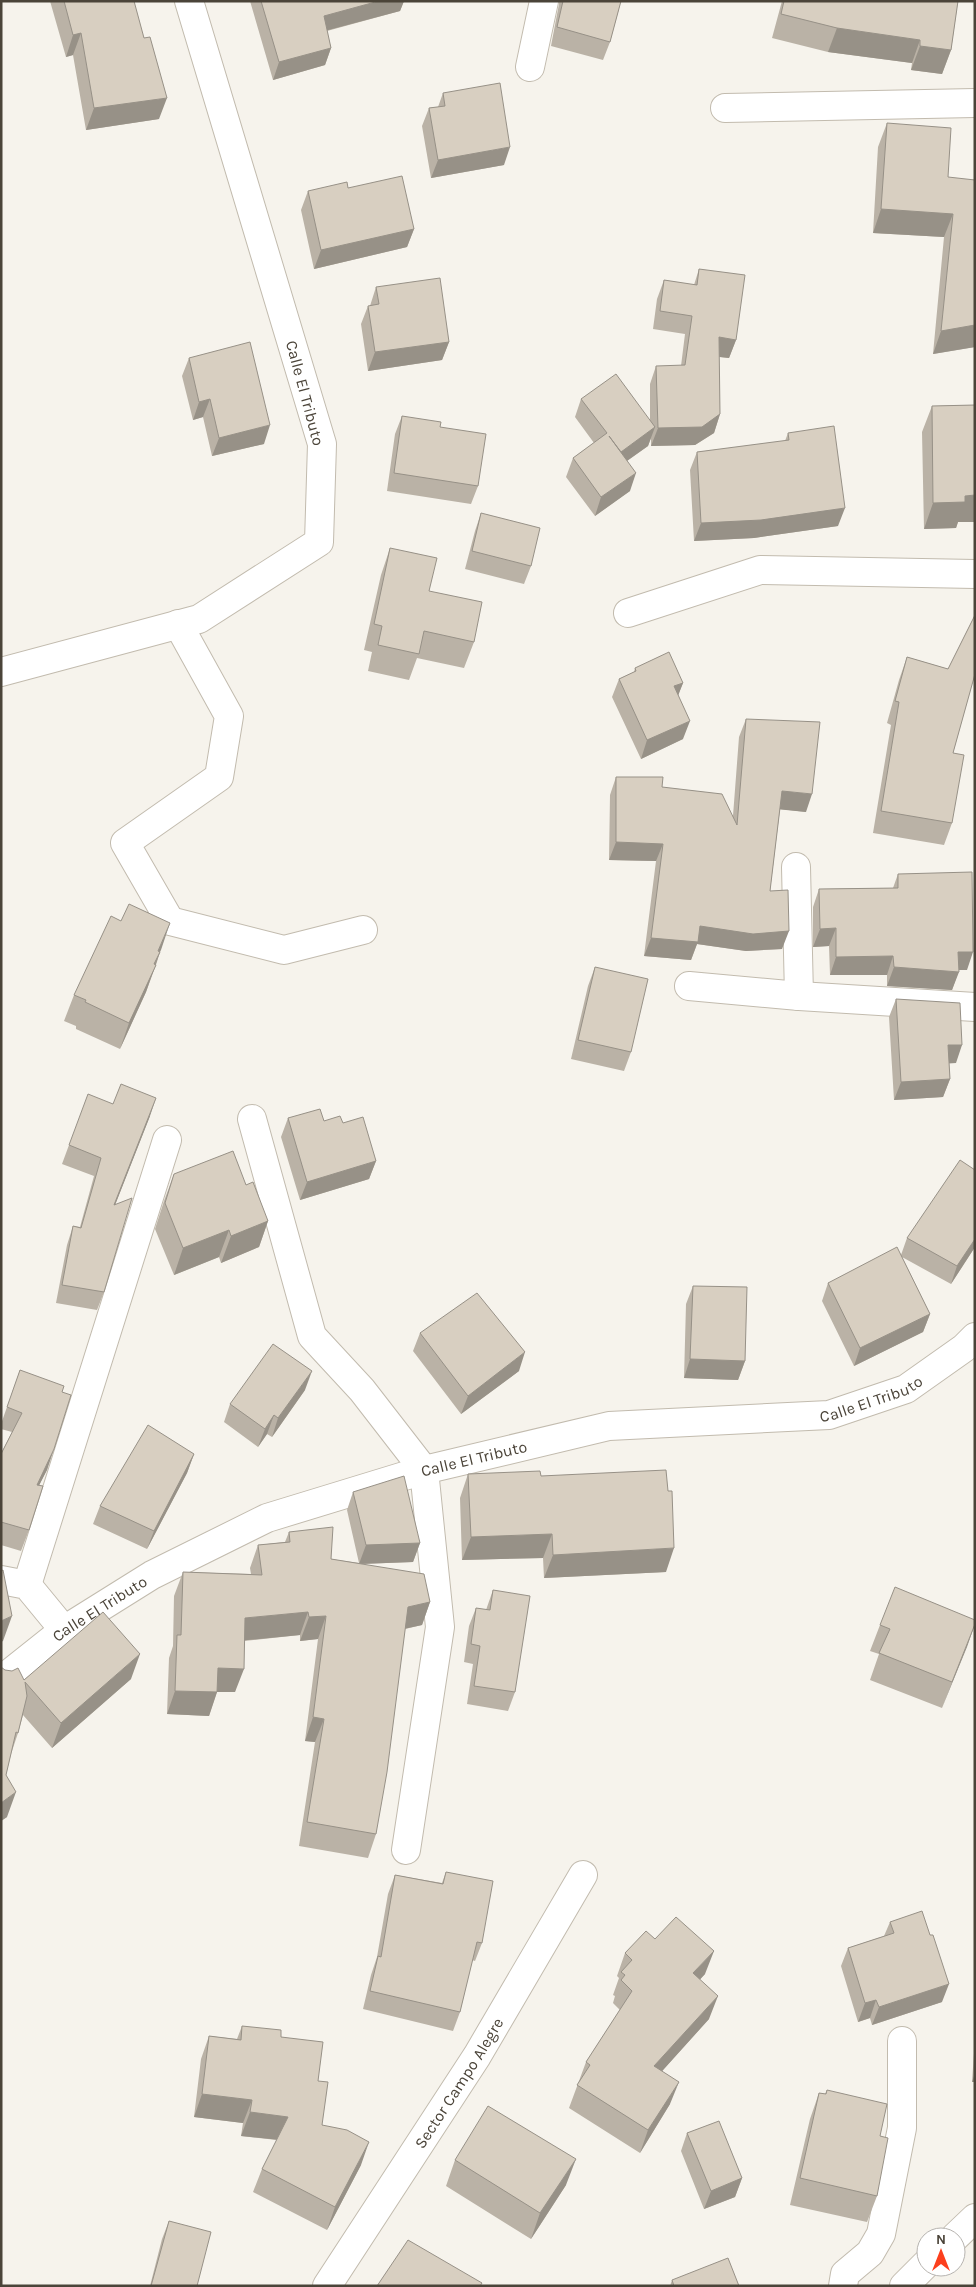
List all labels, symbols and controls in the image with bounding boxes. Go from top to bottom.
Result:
street label: Calle El Tributo [282,338,328,448]
street label: Calle El Tributo [819,1371,926,1425]
street label: Calle El Tributo [419,1436,529,1480]
street label: Calle El Tributo [48,1571,150,1645]
street label: Sector Campo Alegre [410,2014,507,2152]
north arrow [916,2227,966,2277]
text: N [936,2231,946,2248]

